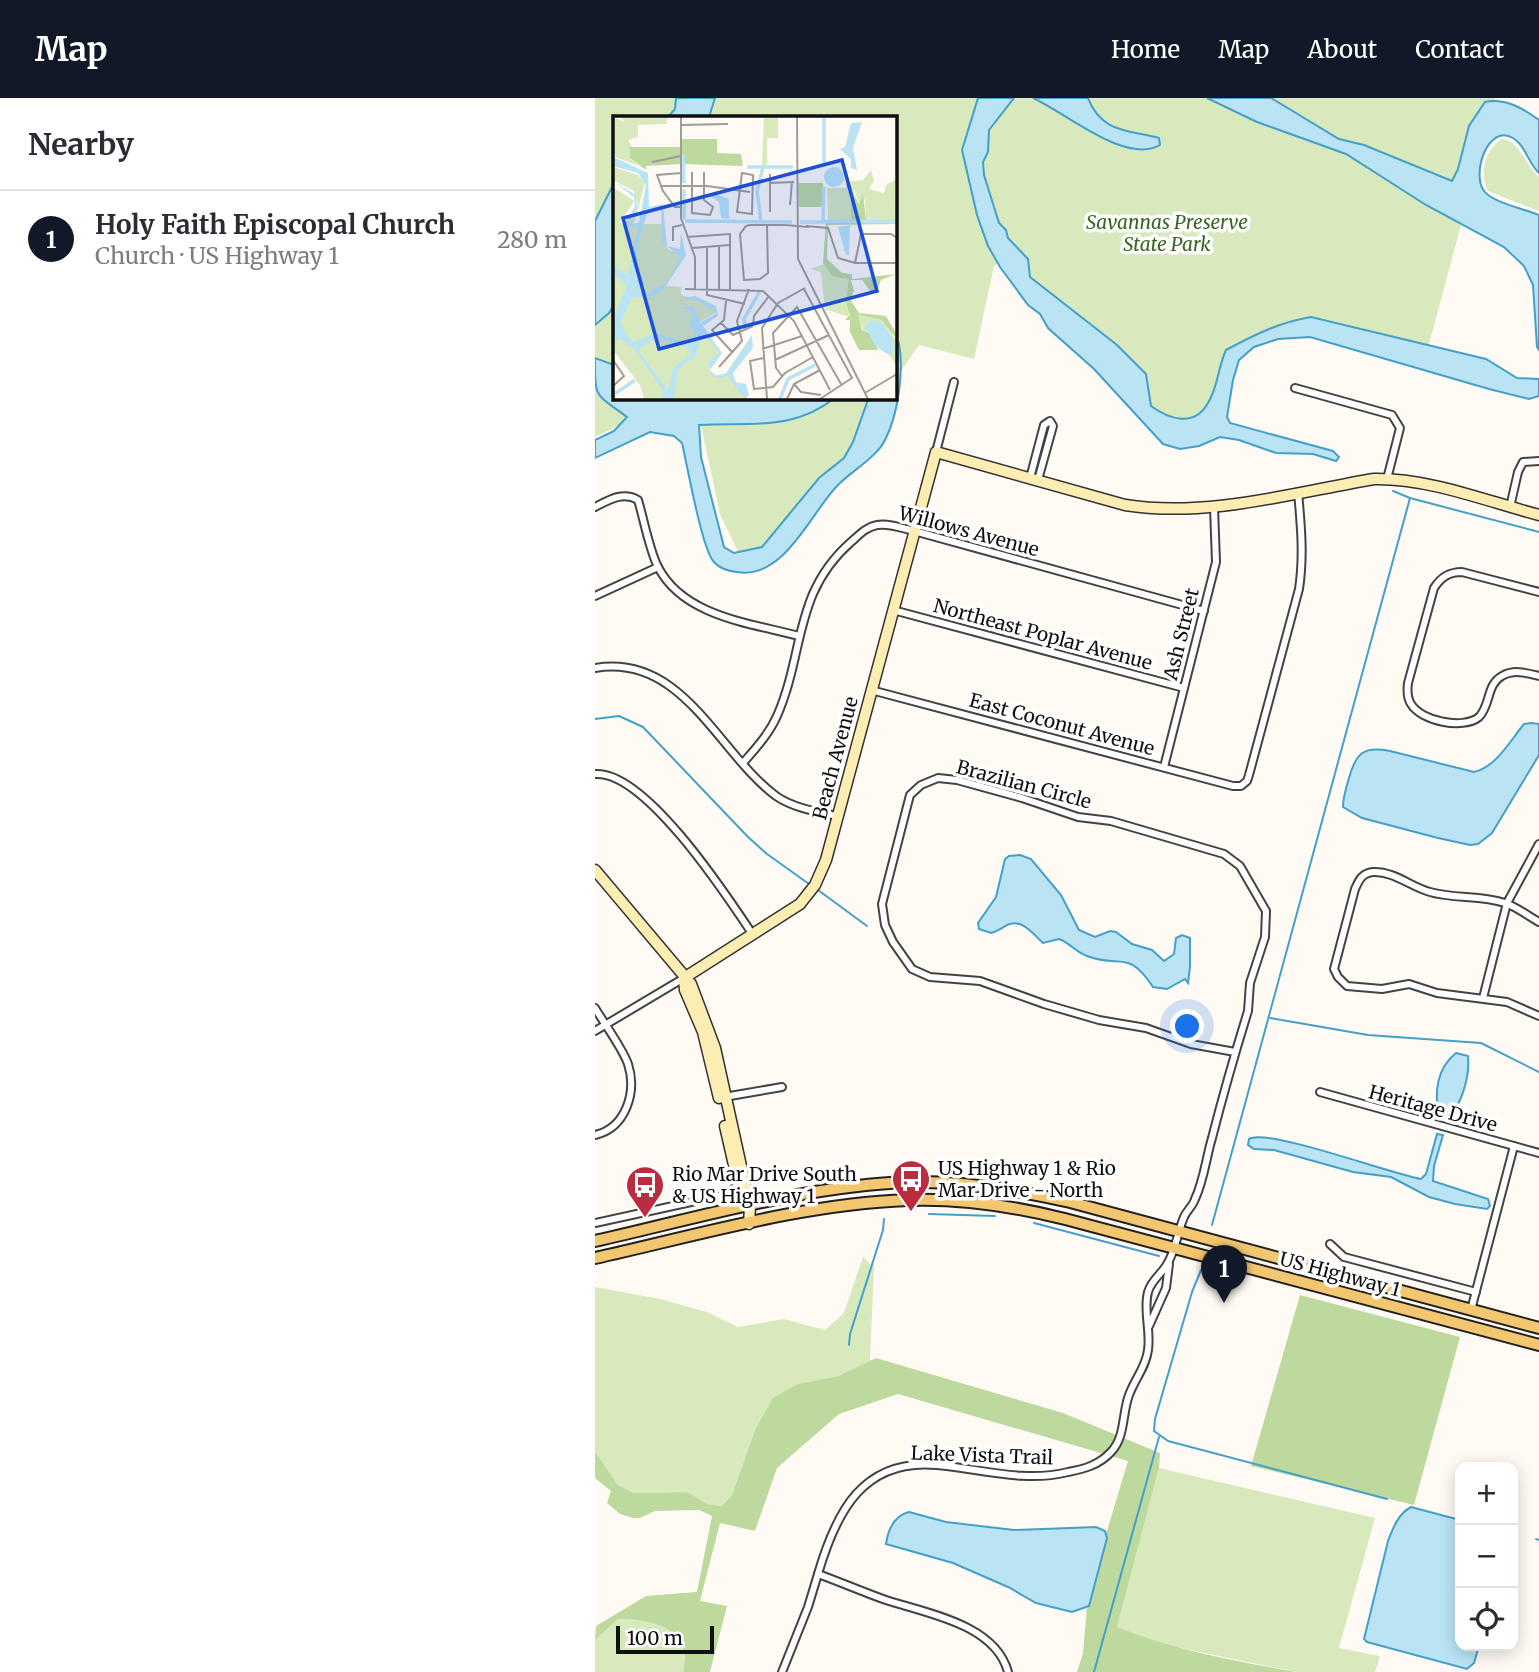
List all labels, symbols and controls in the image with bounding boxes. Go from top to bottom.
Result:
text: Map [35,29,108,70]
text: Home [1111,34,1180,65]
text: Map [1218,34,1269,65]
text: About [1307,34,1377,65]
text: Contact [1415,34,1504,65]
inset map [613,116,896,399]
text: Nearby [28,125,134,163]
text: Holy Faith Episcopal Church [95,208,455,241]
park label: Savannas Preserve State Park [1086,210,1248,256]
text: 1 [46,225,56,254]
text: 280 m [497,225,567,254]
text: Church · US Highway 1 [95,241,339,270]
street label: Willows Avenue [895,500,1042,561]
street label: Ash Street [1158,585,1204,683]
street label: Northeast Poplar Avenue [931,593,1155,675]
street label: East Coconut Avenue [967,688,1157,760]
street label: Beach Avenue [807,694,863,822]
street label: Brazilian Circle [954,754,1094,814]
your location [1170,1009,1204,1043]
street label: Heritage Drive [1366,1079,1500,1137]
place label: US Highway 1 & Rio Mar Drive - North [938,1156,1116,1202]
bus stop icon: US Highway 1 & Rio Mar Drive - North [890,1158,932,1213]
place label: Rio Mar Drive South & US Highway 1 [672,1162,857,1208]
bus stop icon: Rio Mar Drive South & US Highway 1 [624,1164,666,1219]
pin: 1 [1201,1245,1247,1303]
street label: US Highway 1 [1277,1246,1403,1302]
street label: Lake Vista Trail [910,1441,1054,1469]
map controls [1455,1462,1518,1651]
button: + [1455,1462,1518,1525]
button: − [1455,1525,1518,1588]
button: locate [1455,1588,1518,1651]
scale bar [616,1623,714,1655]
text: 100 m [627,1626,683,1650]

